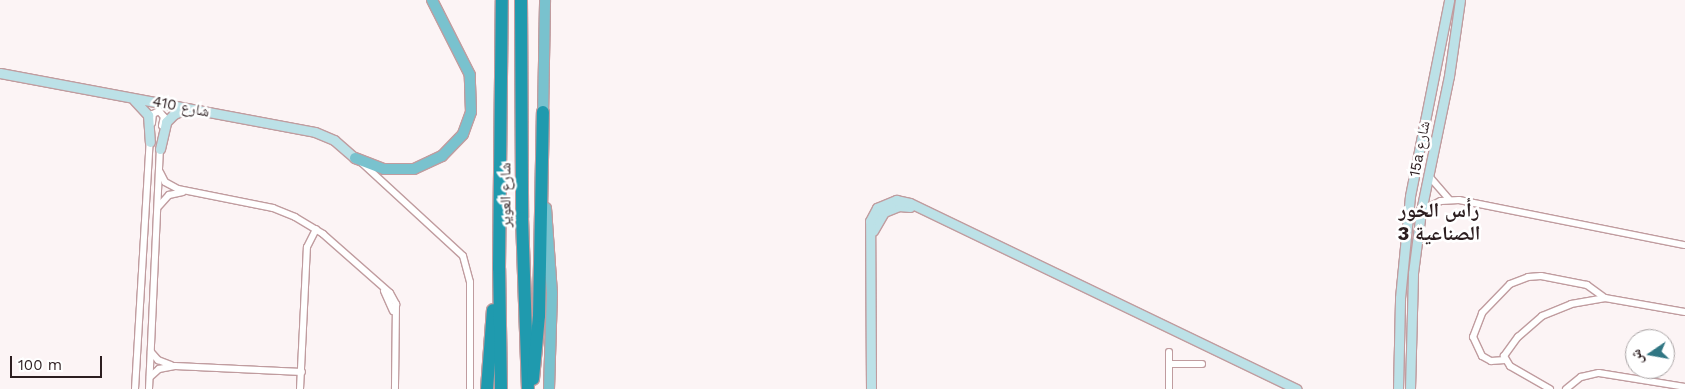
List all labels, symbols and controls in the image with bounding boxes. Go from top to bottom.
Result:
street label: شارع 410 [151,93,211,121]
street label: 15a شارع [1406,119,1434,179]
street label: شارع العوير [497,163,515,227]
district label: رأس الخور الصناعية 3 [1398,198,1480,245]
north arrow [1625,329,1675,379]
scale bar [12,346,105,378]
text: ش [1627,348,1646,366]
text: 100 m [18,356,62,374]

